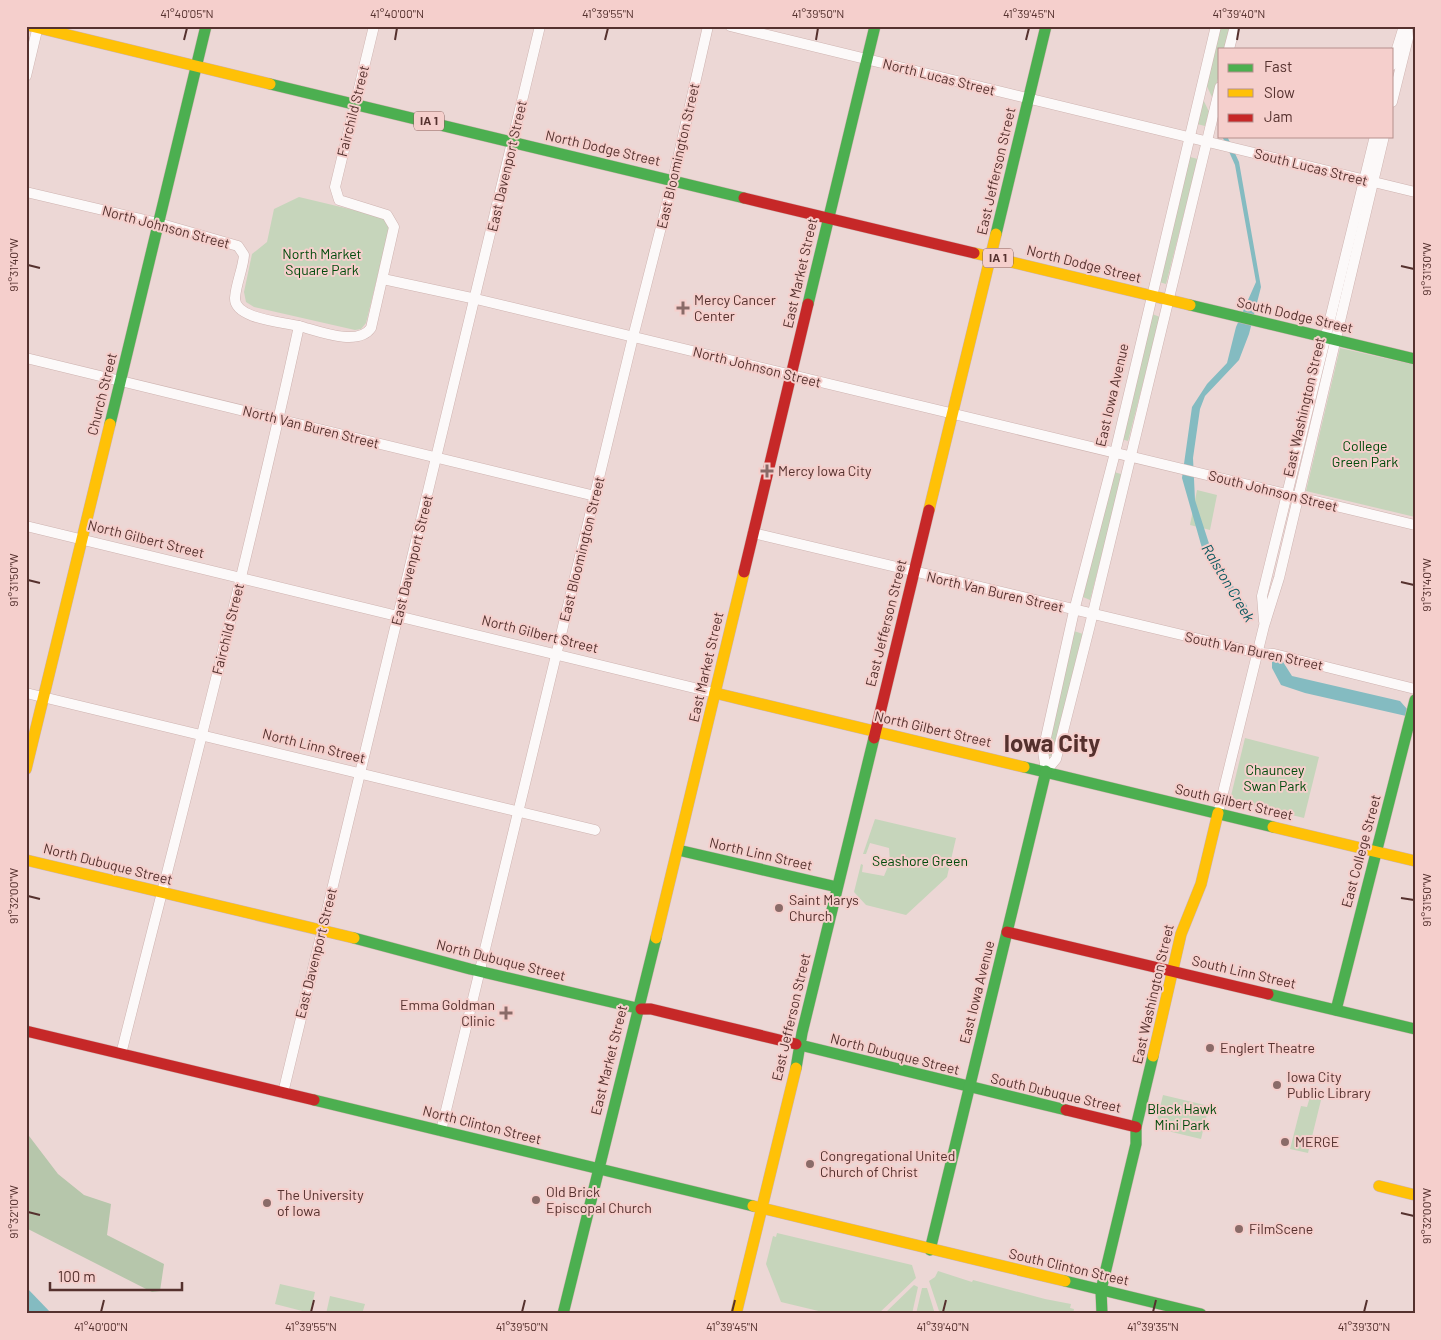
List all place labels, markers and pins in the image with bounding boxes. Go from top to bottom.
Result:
place label: Mercy Cancer Center [694,291,776,324]
marker: Mercy Cancer Center [676,301,690,315]
place label: Mercy Iowa City [778,462,872,479]
marker: Mercy Iowa City [760,464,774,478]
place label: Saint Marys Church [789,891,859,924]
marker: Saint Marys Church [773,902,785,914]
place label: Emma Goldman Clinic [400,996,495,1029]
marker: Emma Goldman Clinic [499,1006,513,1020]
place label: Englert Theatre [1220,1039,1315,1056]
marker: Englert Theatre [1204,1042,1216,1054]
place label: Iowa City Public Library [1287,1068,1371,1101]
marker: Iowa City Public Library [1271,1079,1283,1091]
place label: MERGE [1295,1133,1339,1150]
marker: MERGE [1279,1136,1291,1148]
place label: Congregational United Church of Christ [820,1147,955,1180]
marker: Congregational United Church of Christ [804,1158,816,1170]
place label: Old Brick Episcopal Church [546,1183,652,1216]
place label: The University of Iowa [277,1186,364,1219]
marker: Old Brick Episcopal Church [530,1194,542,1206]
marker: The University of Iowa [261,1197,273,1209]
place label: FilmScene [1249,1220,1313,1237]
marker: FilmScene [1233,1223,1245,1235]

